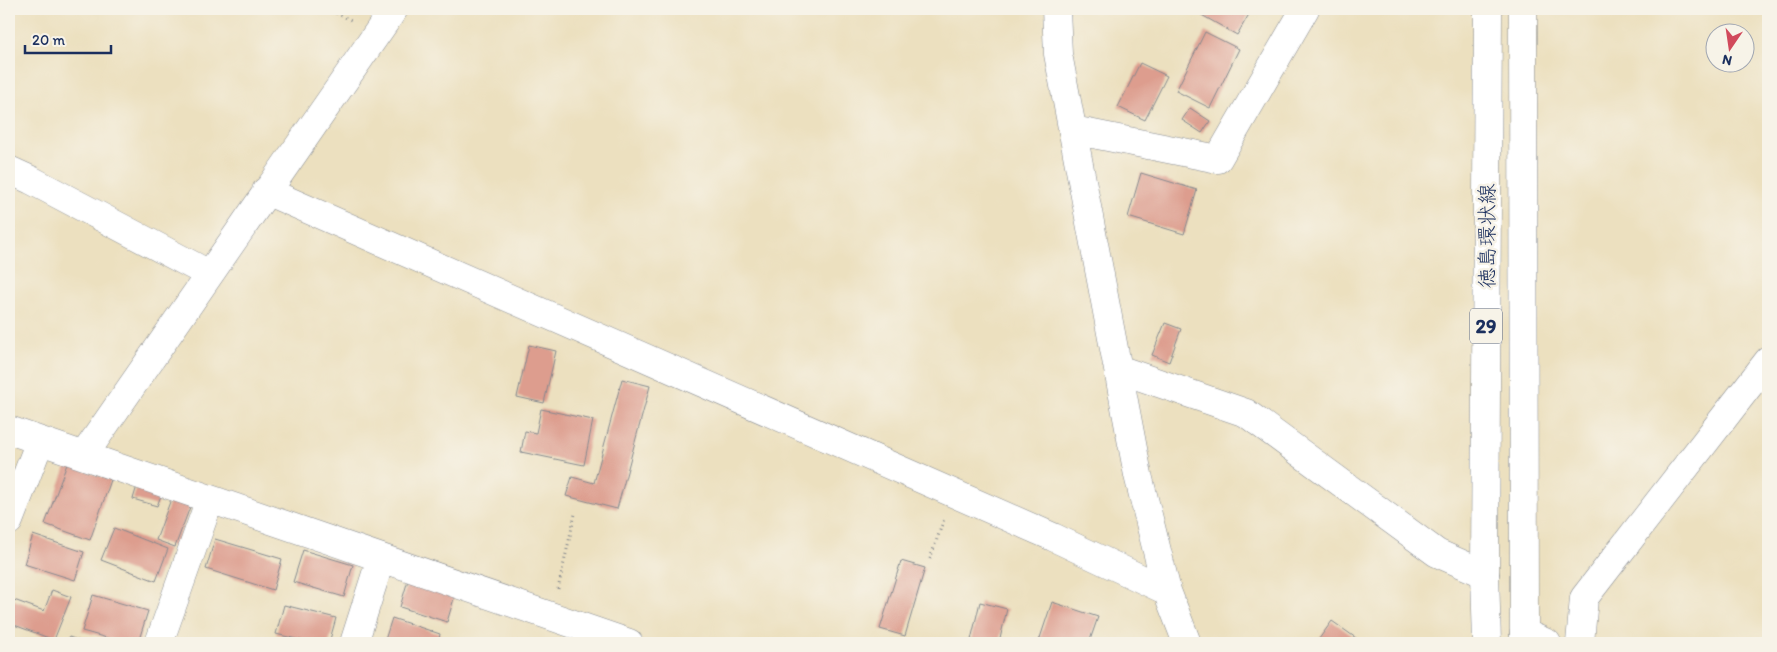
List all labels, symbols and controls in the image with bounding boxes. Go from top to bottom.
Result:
scale bar [25,22,111,54]
north arrow [1704,22,1754,72]
text: 20 m [32,31,66,49]
text: N [1721,51,1734,70]
street label: 徳島環状線 [1474,184,1499,289]
road number: 29 [1470,308,1502,344]

